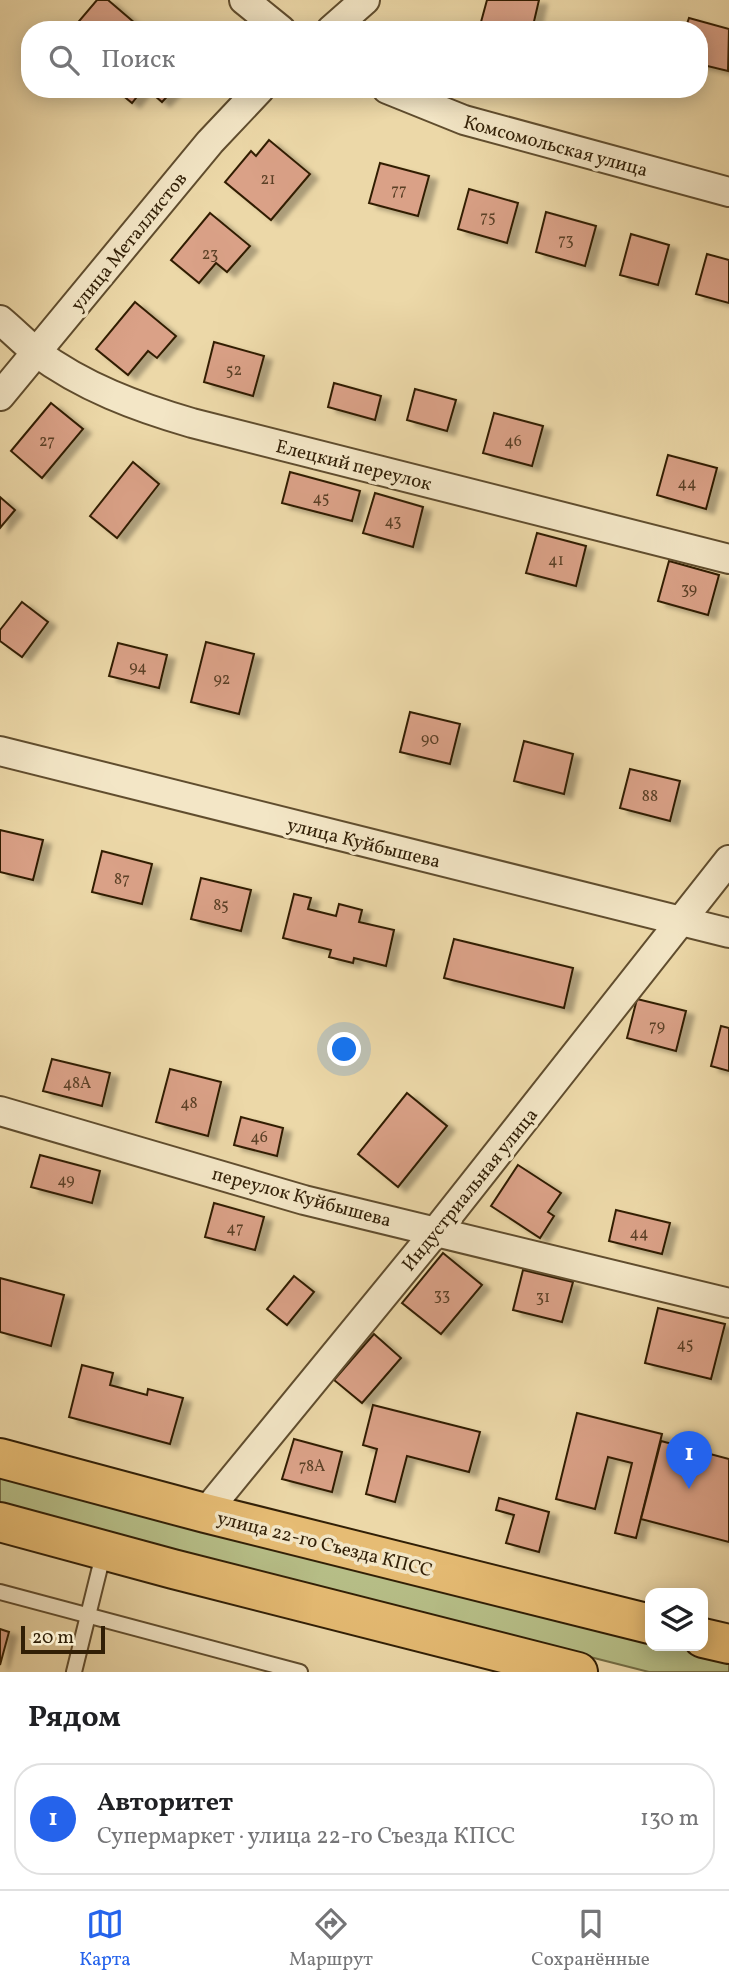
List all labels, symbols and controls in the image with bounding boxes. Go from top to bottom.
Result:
search box [21,21,708,98]
icon: search [45,41,83,79]
text: Поиск [101,42,175,78]
street label: Комсомольская улица [460,110,651,184]
street label: улица Металлистов [65,167,194,317]
house number: 21 [261,169,275,191]
house number: 77 [391,180,407,202]
house number: 75 [480,207,496,229]
house number: 73 [558,230,574,252]
house number: 23 [202,244,218,266]
house number: 52 [226,360,242,382]
house number: 27 [39,431,55,453]
house number: 46 [504,431,522,453]
street label: Елецкий переулок [273,434,434,498]
house number: 44 [677,473,697,495]
house number: 45 [313,488,329,510]
house number: 43 [384,511,402,533]
house number: 41 [548,550,564,572]
house number: 39 [681,579,697,601]
house number: 94 [129,657,147,679]
house number: 92 [214,669,230,691]
house number: 90 [421,729,439,751]
house number: 88 [642,786,658,808]
street label: улица Куйбышева [284,812,443,876]
house number: 87 [114,869,130,891]
house number: 85 [213,895,229,917]
house number: 79 [649,1016,665,1038]
your location [327,1032,361,1066]
house number: 48А [63,1073,91,1095]
house number: 48 [180,1093,198,1115]
street label: Индустриальная улица [397,1103,545,1277]
house number: 46 [250,1127,268,1149]
street label: переулок Куйбышева [209,1161,394,1234]
house number: 49 [57,1170,75,1192]
house number: 47 [226,1218,244,1240]
house number: 44 [629,1223,649,1245]
house number: 33 [434,1285,450,1307]
house number: 31 [536,1287,550,1309]
house number: 45 [677,1334,693,1356]
pin: 1 [666,1431,712,1489]
house number: 78А [299,1456,325,1478]
street label: улица 22-го Съезда КПСС [214,1506,435,1584]
map controls [645,1588,708,1651]
button: layers [645,1588,708,1651]
scale bar [21,1623,105,1655]
text: 20 m [32,1625,74,1651]
text: Рядом [28,1697,121,1739]
text: Авторитет [97,1785,233,1821]
text: 1 [48,1803,58,1835]
text: 130 m [640,1803,699,1835]
text: Супермаркет · улица 22-го Съезда КПСС [97,1821,515,1853]
tab: Карта [79,1905,131,1973]
tab: Маршрут [289,1905,373,1973]
tab: Сохранённые [531,1905,650,1973]

